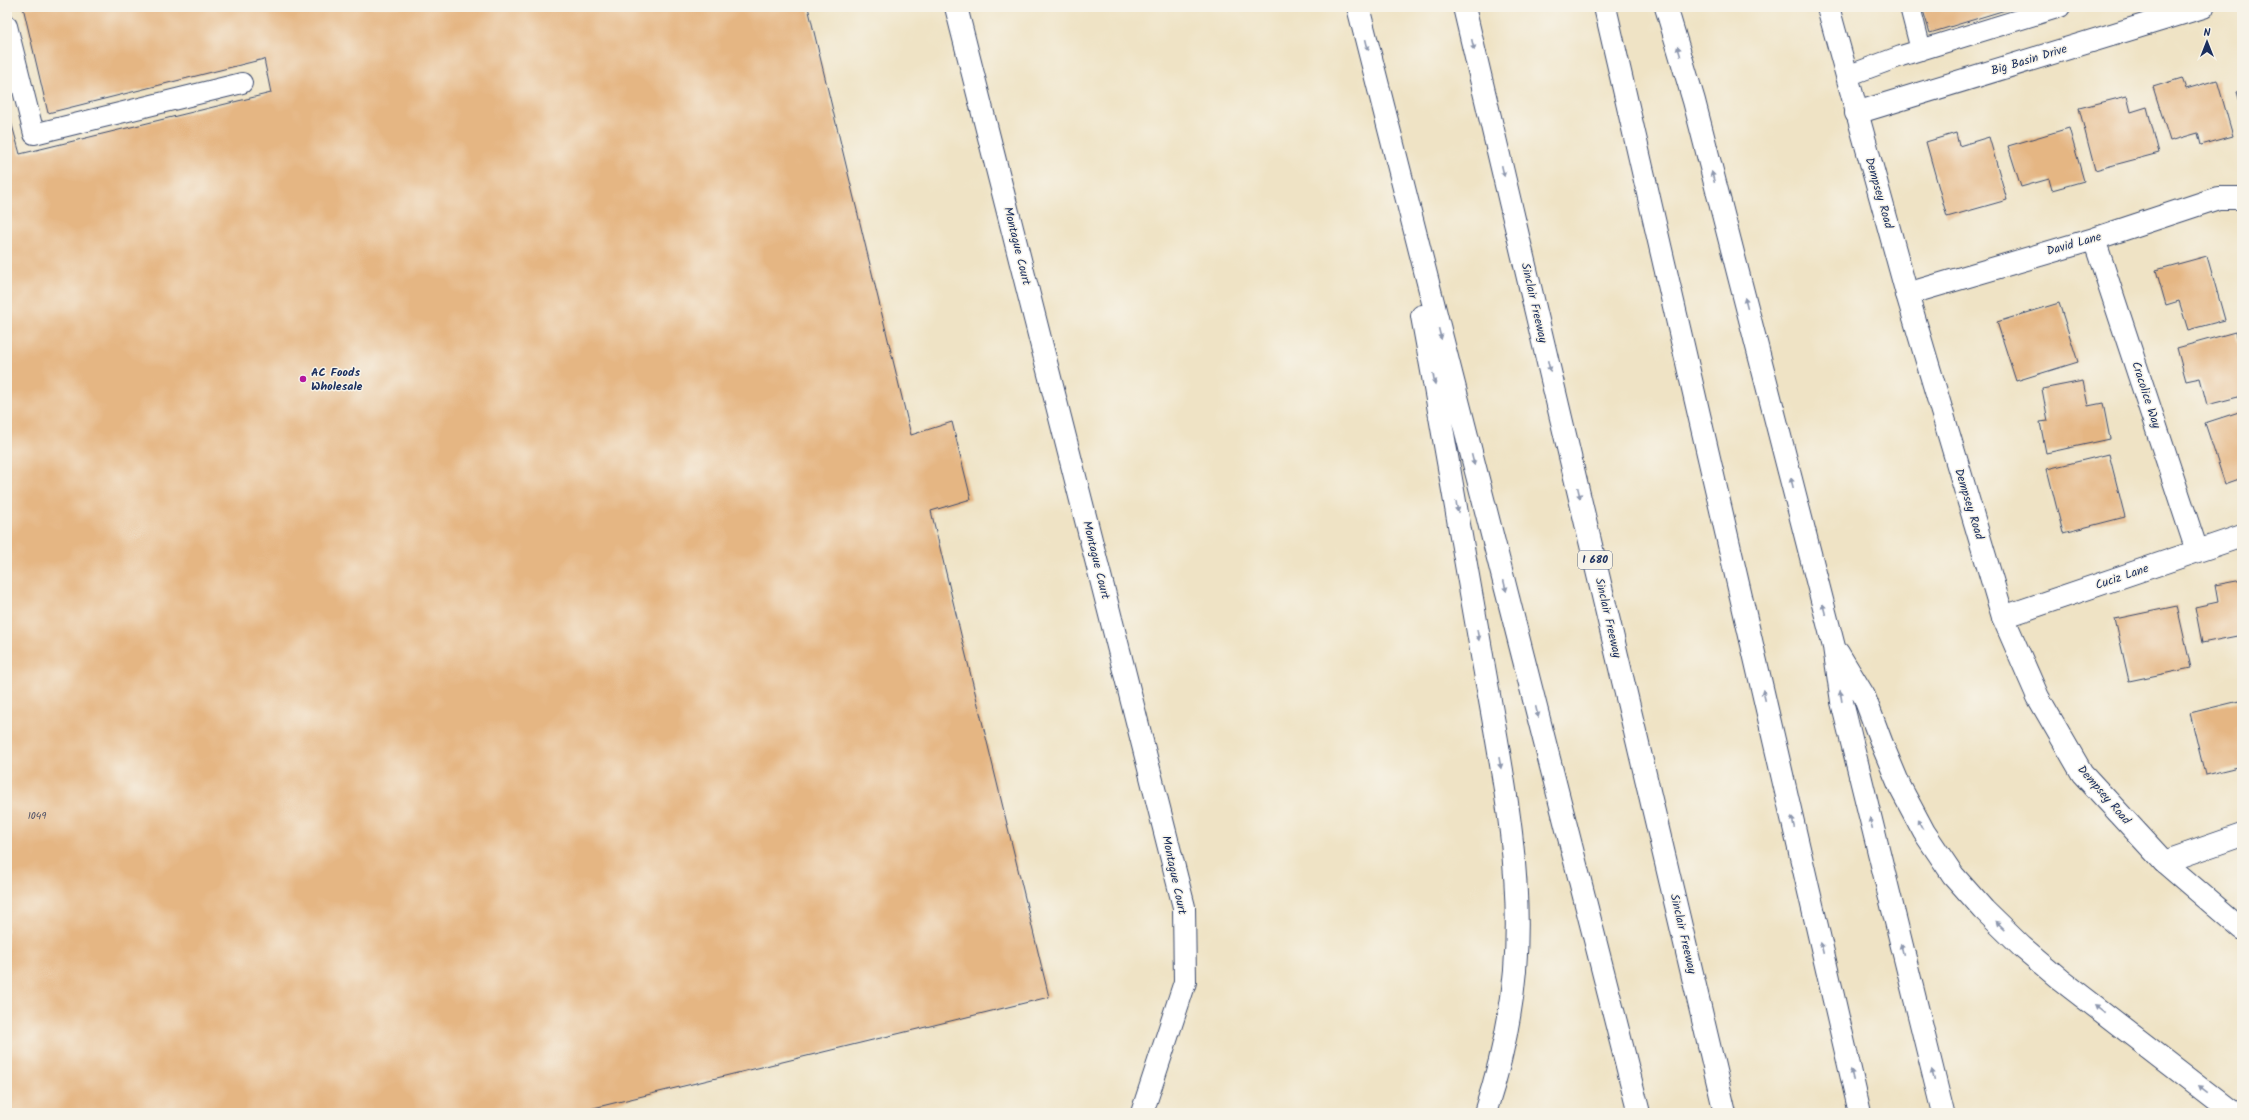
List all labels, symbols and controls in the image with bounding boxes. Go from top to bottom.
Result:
north arrow [2187,22,2227,62]
text: N [2204,24,2211,42]
one-way arrow [1365,39,1371,51]
one-way arrow [1471,39,1477,51]
street label: Big Basin Drive [1989,39,2070,81]
one-way arrow [1676,45,1682,57]
street label: Dempsey Road [1860,155,1899,232]
one-way arrow [1500,166,1506,178]
one-way arrow [1710,171,1716,183]
street label: Montague Court [998,205,1036,288]
street label: David Lane [2044,227,2104,261]
street label: Sinclair Freeway [1516,261,1553,345]
one-way arrow [1742,296,1748,309]
one-way arrow [1438,328,1444,340]
street label: Cracolice Way [2126,359,2166,431]
one-way arrow [1546,360,1552,372]
place label: AC Foods Wholesale [311,363,363,396]
one-way arrow [1431,373,1437,385]
marker: AC Foods Wholesale [298,374,308,384]
one-way arrow [1470,454,1476,466]
street label: Dempsey Road [1949,466,1989,543]
one-way arrow [1789,477,1795,489]
one-way arrow [1576,487,1582,499]
one-way arrow [1454,501,1460,513]
street label: Montague Court [1077,519,1115,602]
road number: I 680 [1578,551,1612,569]
street label: Cuciz Lane [2093,559,2152,595]
street label: Sinclair Freeway [1590,576,1627,660]
one-way arrow [1502,580,1508,592]
one-way arrow [1821,603,1827,615]
one-way arrow [1475,629,1481,641]
one-way arrow [1760,689,1766,701]
one-way arrow [1838,690,1844,702]
one-way arrow [1534,706,1540,718]
one-way arrow [1497,757,1503,769]
street label: Dempsey Road [2073,761,2136,830]
house number: 1049 [28,808,46,824]
one-way arrow [1790,815,1796,828]
one-way arrow [1868,816,1874,829]
one-way arrow [1917,818,1923,829]
street label: Montague Court [1156,834,1192,917]
street label: Sinclair Freeway [1665,892,1702,976]
one-way arrow [1995,921,2005,930]
one-way arrow [1819,942,1825,955]
one-way arrow [1899,943,1905,955]
one-way arrow [2094,1005,2105,1014]
one-way arrow [1848,1069,1854,1081]
one-way arrow [1930,1069,1936,1081]
one-way arrow [2196,1085,2207,1093]

